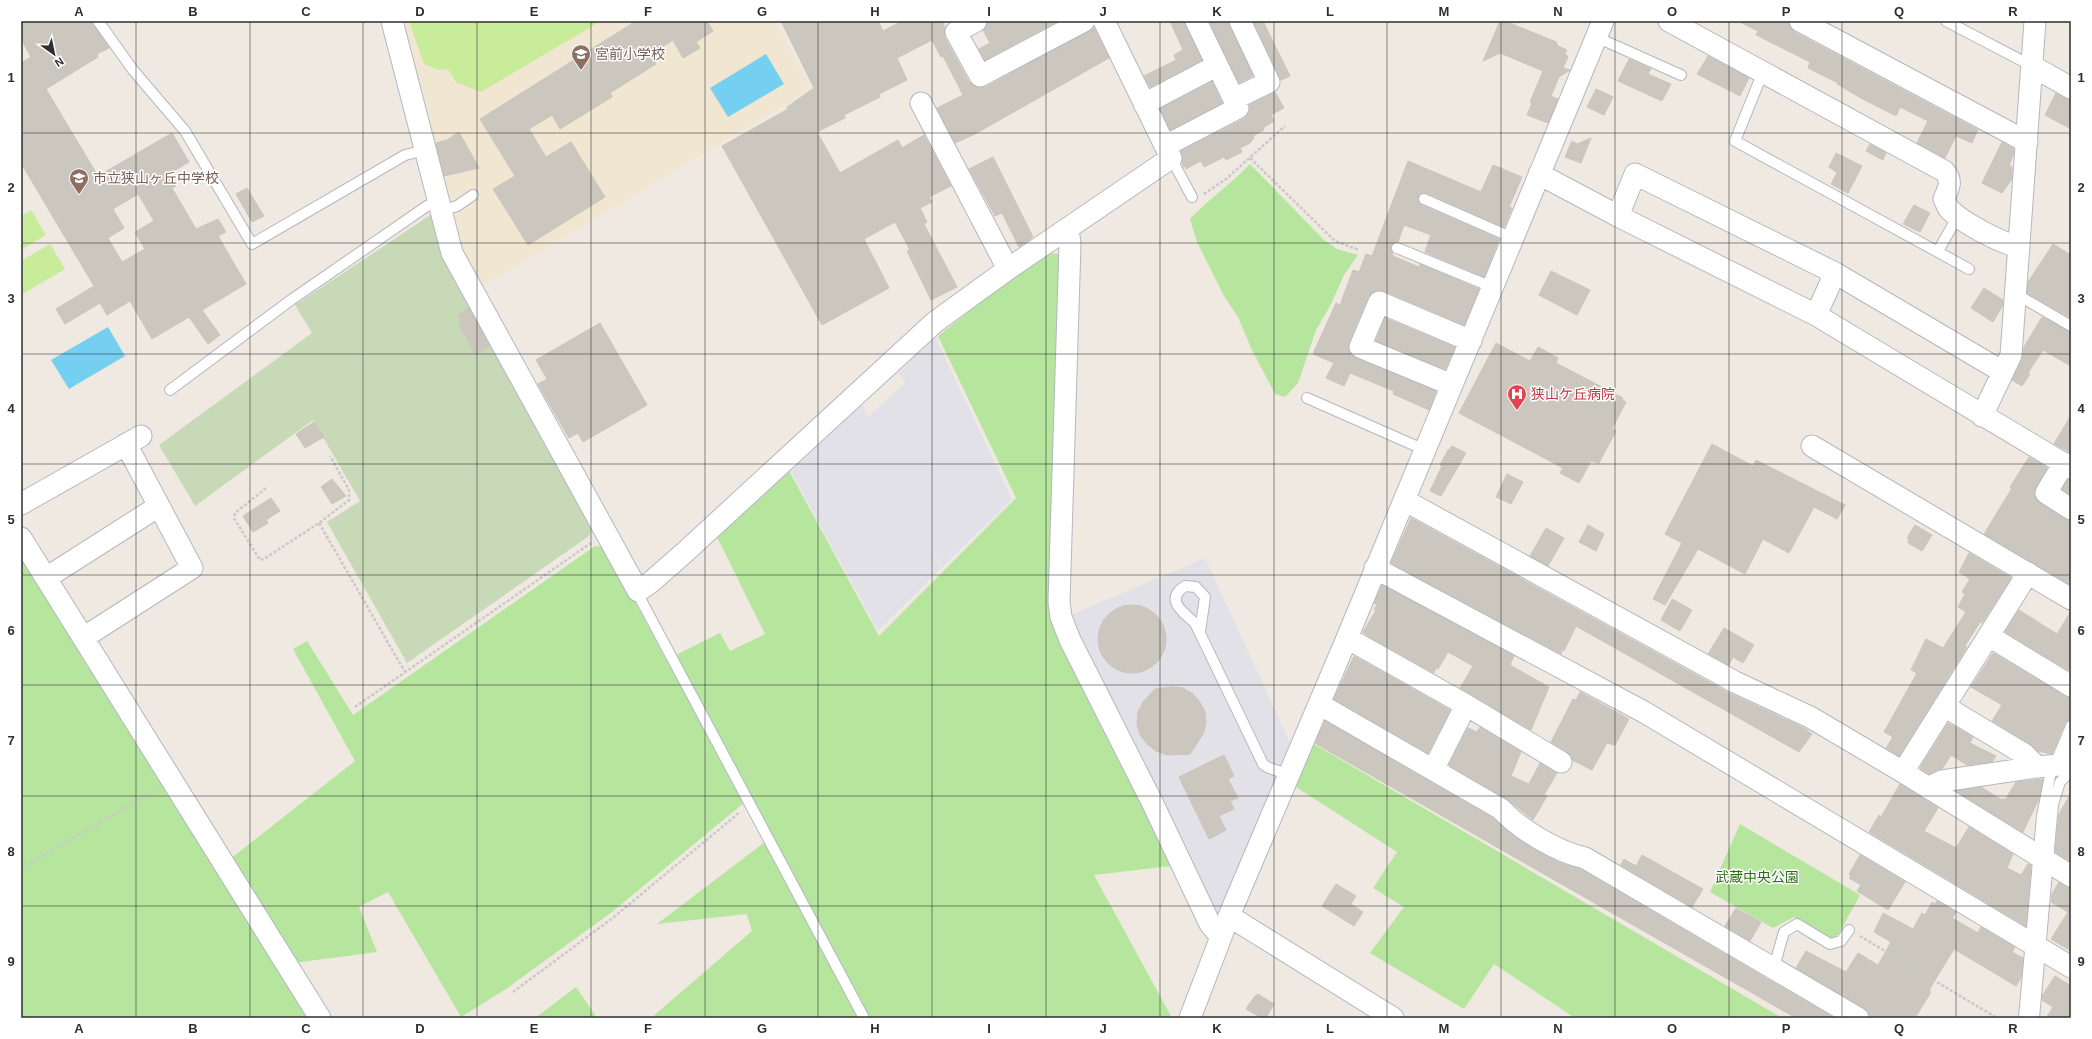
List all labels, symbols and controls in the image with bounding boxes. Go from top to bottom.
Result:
text: A [74,4,84,19]
text: B [188,4,198,19]
text: C [301,4,311,19]
text: D [415,4,425,19]
text: E [530,4,539,19]
text: F [644,4,652,19]
text: G [757,4,767,19]
text: H [870,4,880,19]
text: I [987,4,991,19]
text: J [1099,4,1107,19]
text: K [1212,4,1222,19]
text: L [1326,4,1334,19]
text: M [1439,4,1449,19]
text: N [1553,4,1563,19]
text: O [1667,4,1677,19]
text: P [1782,4,1791,19]
text: Q [1894,4,1904,19]
text: R [2008,4,2018,19]
north arrow [34,34,74,74]
school or university icon: 宮前小学校 [570,43,592,71]
place label: 宮前小学校 [595,46,665,62]
text: N [53,55,66,70]
text: 1 [7,70,15,85]
text: 1 [2077,70,2085,85]
school or university icon: 市立狭山ヶ丘中学校 [68,167,90,195]
place label: 市立狭山ヶ丘中学校 [93,170,219,186]
text: 2 [7,180,15,195]
text: 2 [2077,180,2085,195]
text: 3 [7,291,15,306]
text: 3 [2077,291,2085,306]
hospital icon: 狭山ケ丘病院 [1506,383,1528,411]
place label: 狭山ケ丘病院 [1531,386,1615,402]
text: 4 [7,401,15,416]
text: 4 [2077,401,2085,416]
text: 5 [7,512,15,527]
text: 5 [2077,512,2085,527]
text: 6 [7,623,15,638]
text: 6 [2077,623,2085,638]
text: 7 [7,733,15,748]
text: 7 [2077,733,2085,748]
text: 8 [7,844,15,859]
text: 8 [2077,844,2085,859]
park label: 武蔵中央公園 [1715,869,1799,885]
text: 9 [7,954,15,969]
text: 9 [2077,954,2085,969]
text: A [74,1021,84,1036]
text: B [188,1021,198,1036]
text: C [301,1021,311,1036]
text: D [415,1021,425,1036]
text: E [530,1021,539,1036]
text: F [644,1021,652,1036]
text: G [757,1021,767,1036]
text: H [870,1021,880,1036]
text: I [987,1021,991,1036]
text: J [1099,1021,1107,1036]
text: K [1212,1021,1222,1036]
text: L [1326,1021,1334,1036]
text: M [1439,1021,1449,1036]
text: N [1553,1021,1563,1036]
text: O [1667,1021,1677,1036]
text: P [1782,1021,1791,1036]
text: Q [1894,1021,1904,1036]
text: R [2008,1021,2018,1036]

